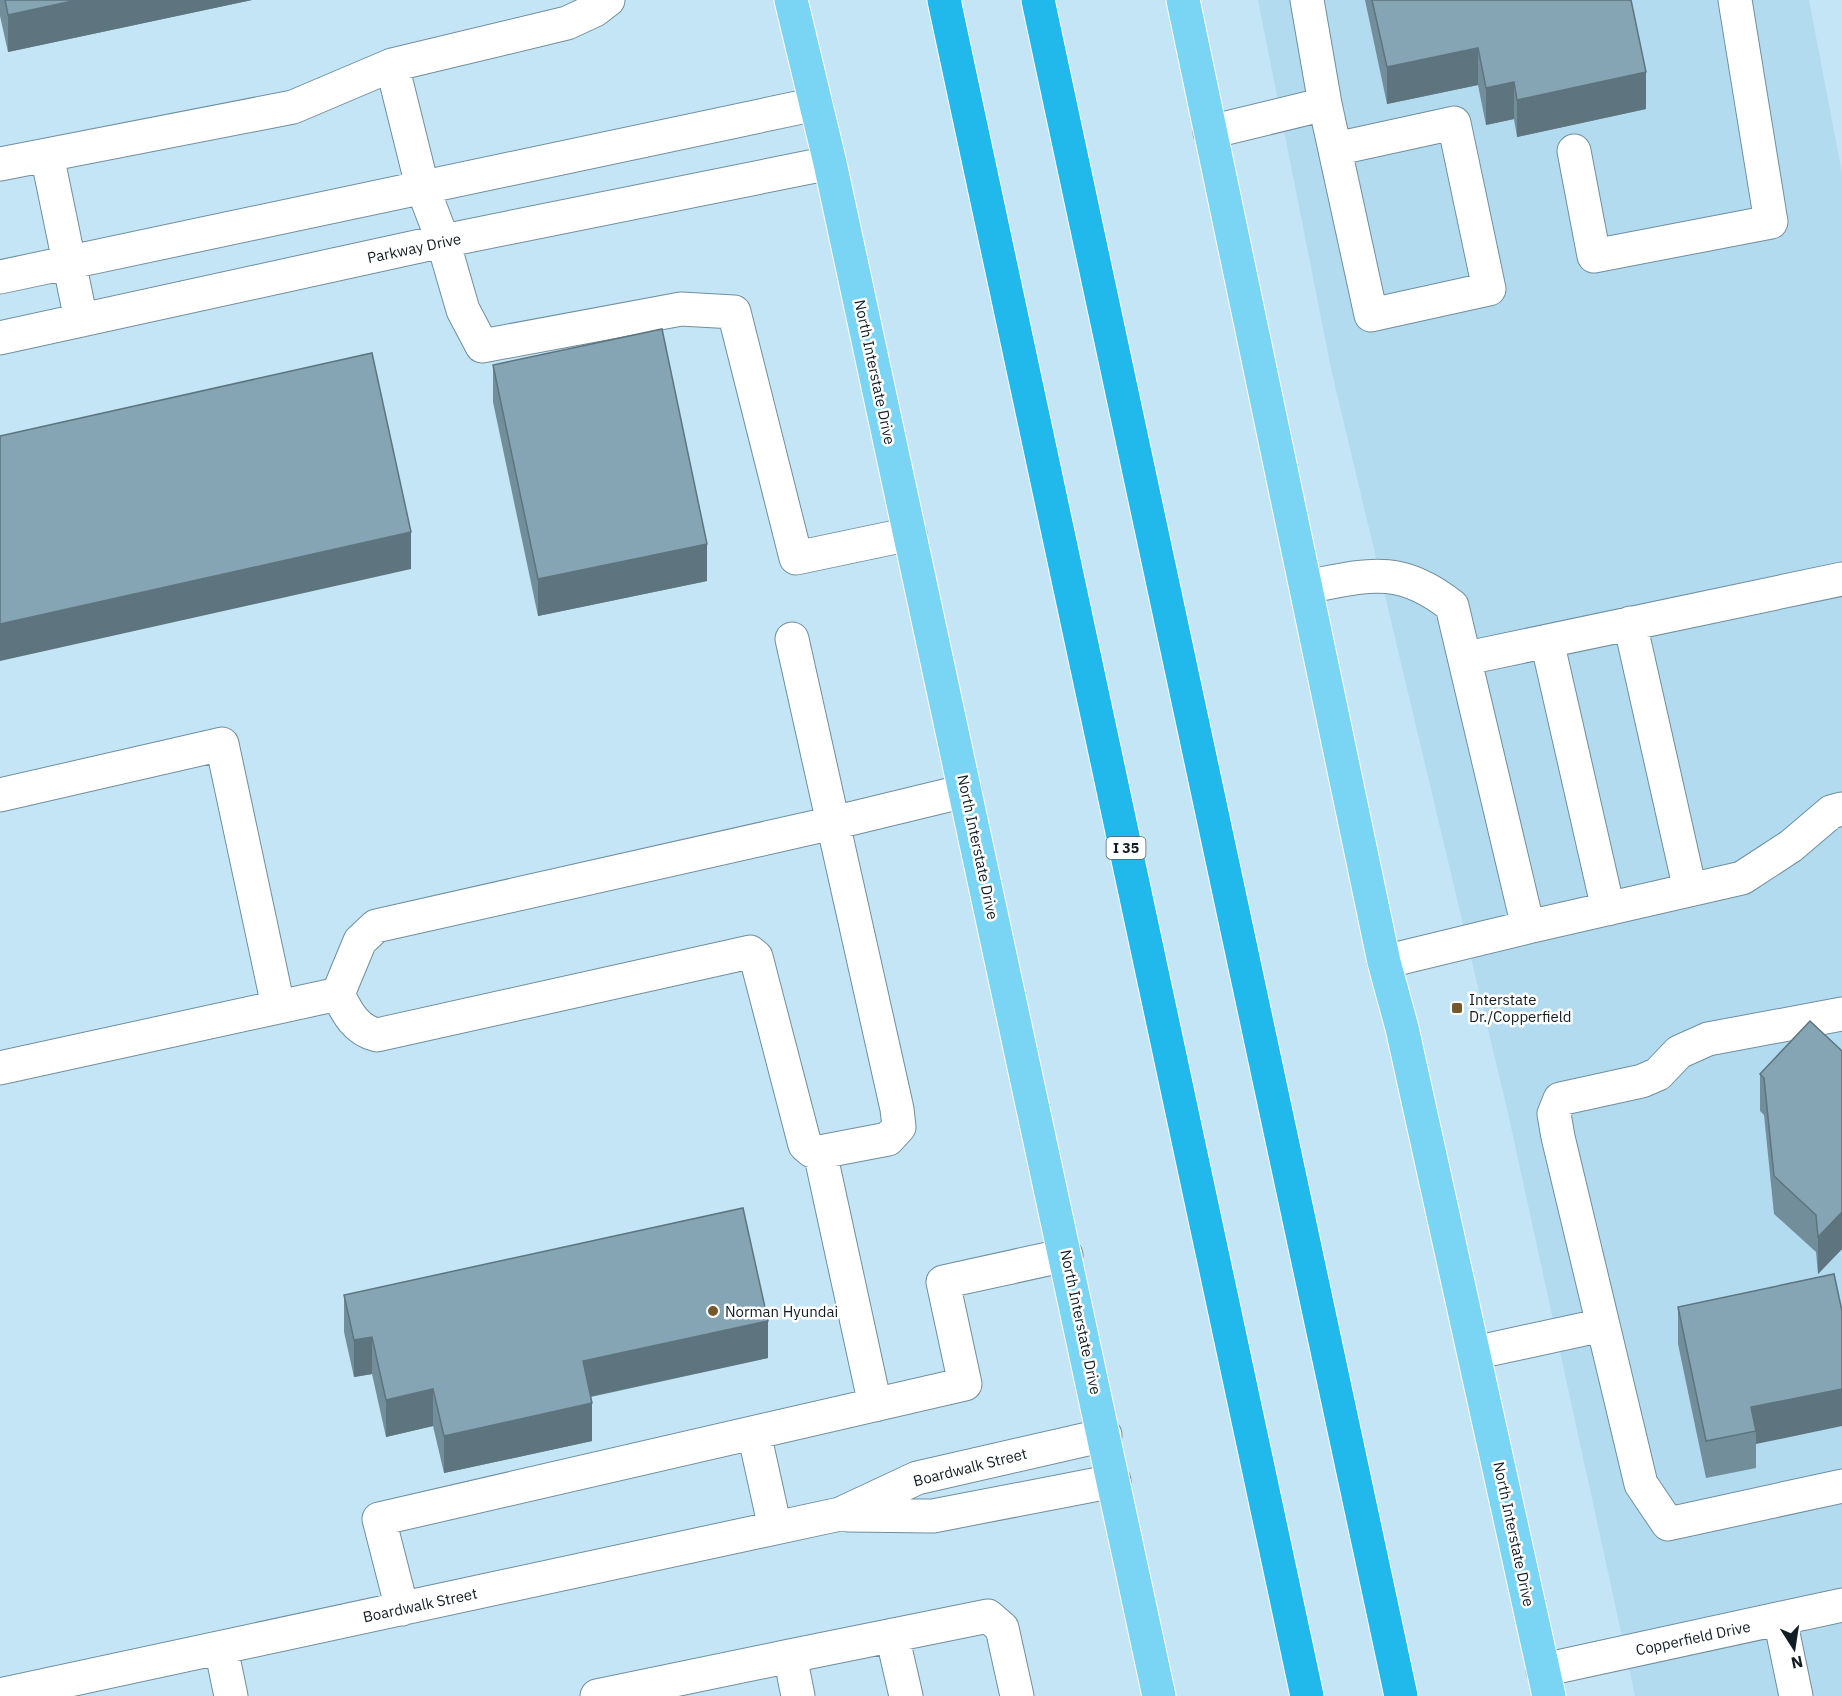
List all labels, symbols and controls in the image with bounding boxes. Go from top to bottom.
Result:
street label: Parkway Drive [365,229,463,267]
street label: North Interstate Drive [850,298,900,446]
street label: North Interstate Drive [953,773,1003,921]
road number: I 35 [1106,837,1146,859]
place label: Interstate Dr./Copperfield [1469,990,1571,1026]
marker: Interstate Dr./Copperfield [1450,1001,1464,1015]
street label: North Interstate Drive [1056,1248,1106,1396]
place label: Norman Hyundai [725,1302,838,1321]
marker: Norman Hyundai [706,1304,720,1318]
street label: Boardwalk Street [911,1444,1029,1490]
street label: North Interstate Drive [1489,1460,1539,1608]
street label: Boardwalk Street [361,1584,479,1626]
street label: Copperfield Drive [1634,1617,1752,1659]
north arrow [1764,1618,1824,1678]
text: N [1789,1652,1805,1674]

